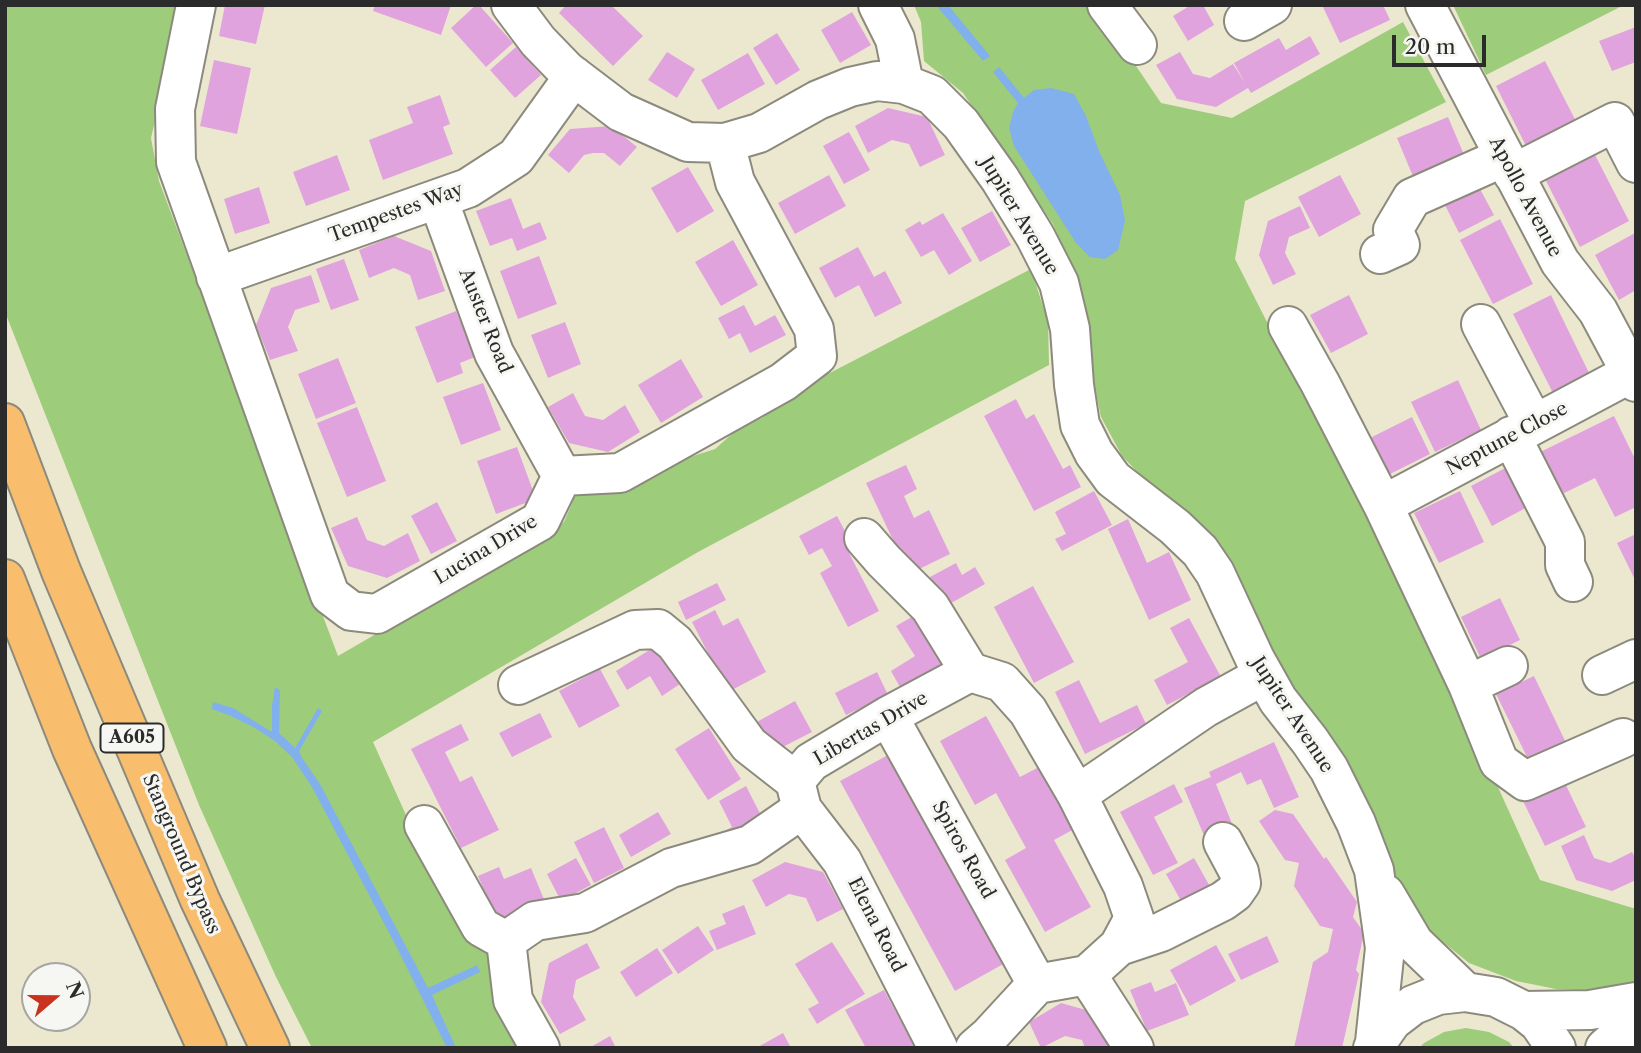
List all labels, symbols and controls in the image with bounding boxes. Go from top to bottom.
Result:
scale bar [1396,21,1490,65]
text: 20 m [1405,34,1456,59]
street label: Apollo Avenue [1484,133,1566,261]
street label: Jupiter Avenue [975,153,1063,279]
street label: Tempestes Way [326,178,466,248]
street label: Auster Road [454,265,516,377]
street label: Neptune Close [1442,397,1572,481]
street label: Lucina Drive [430,510,542,590]
street label: Jupiter Avenue [1246,653,1338,777]
street label: Libertas Drive [810,687,932,771]
road number: A605 [100,724,164,752]
street label: Stanground Bypass [137,771,225,937]
street label: Spiros Road [927,797,999,903]
street label: Elena Road [842,874,910,976]
north arrow [21,962,91,1032]
text: N [61,979,88,1002]

